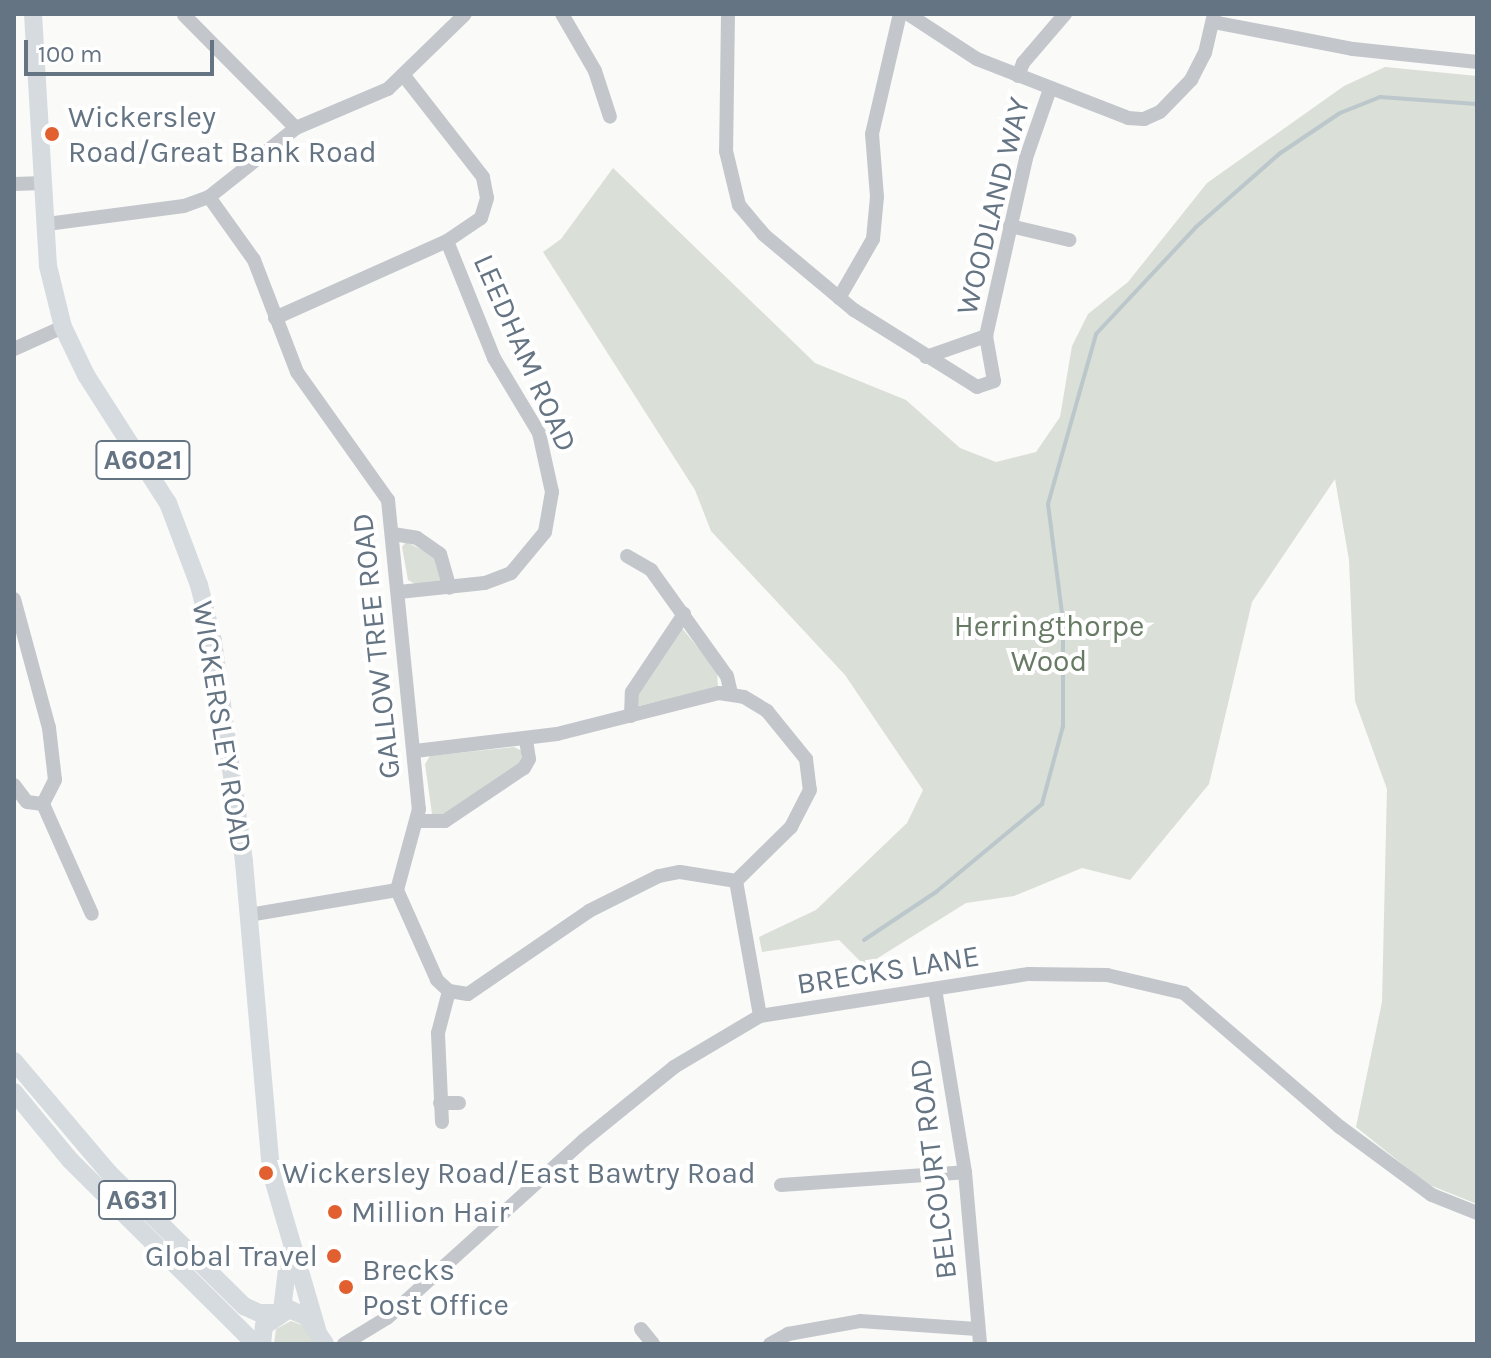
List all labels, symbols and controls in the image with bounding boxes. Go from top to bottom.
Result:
scale bar [28,24,218,74]
text: 100 m [38,40,103,68]
street label: WOODLAND WAY [949,94,1037,318]
place label: Wickersley Road/Great Bank Road [68,99,377,170]
marker: Wickersley Road/Great Bank Road [43,125,61,143]
street label: LEEDHAM ROAD [465,249,585,457]
road number: A6021 [95,436,191,484]
street label: GALLOW TREE ROAD [344,511,408,781]
street label: WICKERSLEY ROAD [184,599,260,855]
park label: Herringthorpe Wood [954,608,1144,678]
street label: BRECKS LANE [794,938,982,1002]
street label: BELCOURT ROAD [902,1057,964,1281]
place label: Wickersley Road/East Bawtry Road [282,1155,756,1191]
marker: Wickersley Road/East Bawtry Road [257,1164,275,1182]
road number: A631 [97,1176,177,1224]
place label: Million Hair [351,1194,509,1230]
marker: Million Hair [326,1203,344,1221]
place label: Global Travel [145,1238,318,1274]
marker: Global Travel [325,1247,343,1265]
place label: Brecks Post Office [362,1252,509,1322]
marker: Brecks Post Office [337,1278,355,1296]

